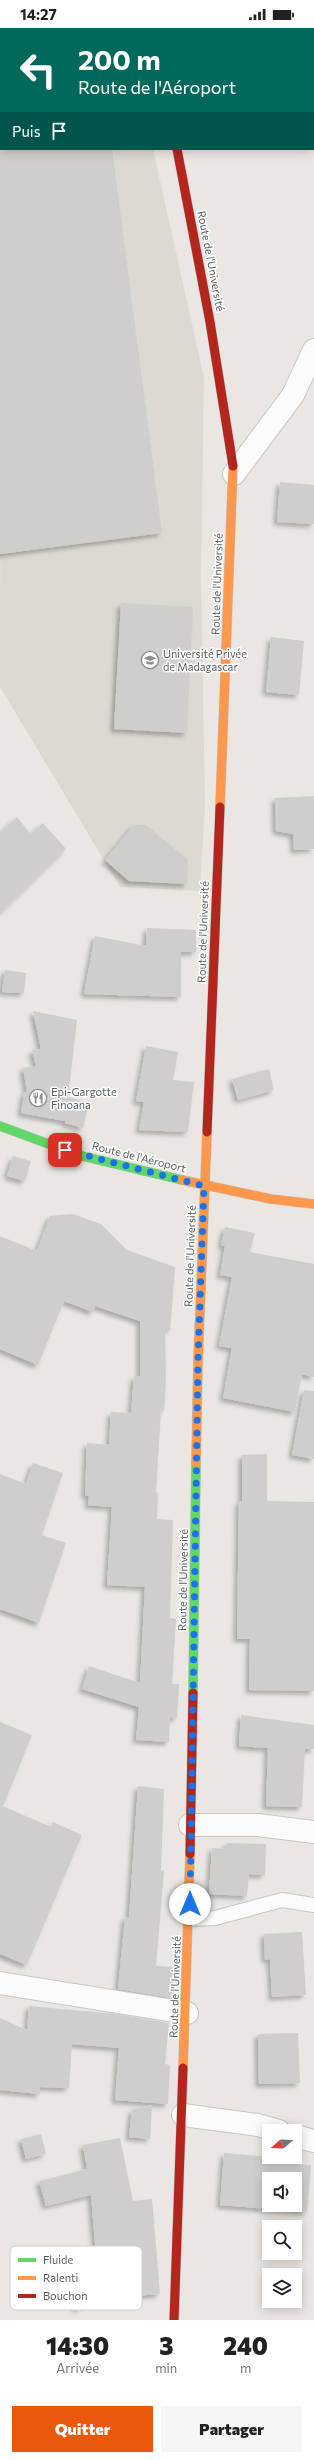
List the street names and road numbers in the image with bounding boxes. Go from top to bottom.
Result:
street label: Route de l'Université [195,210,228,312]
street label: Route de l'Université [208,533,225,635]
street label: Route de l'Université [194,881,211,983]
street label: Route de l'Aéroport [91,1139,188,1175]
street label: Route de l'Université [181,1205,198,1307]
street label: Route de l'Université [175,1529,190,1631]
street label: Route de l'Université [166,1936,183,2038]

